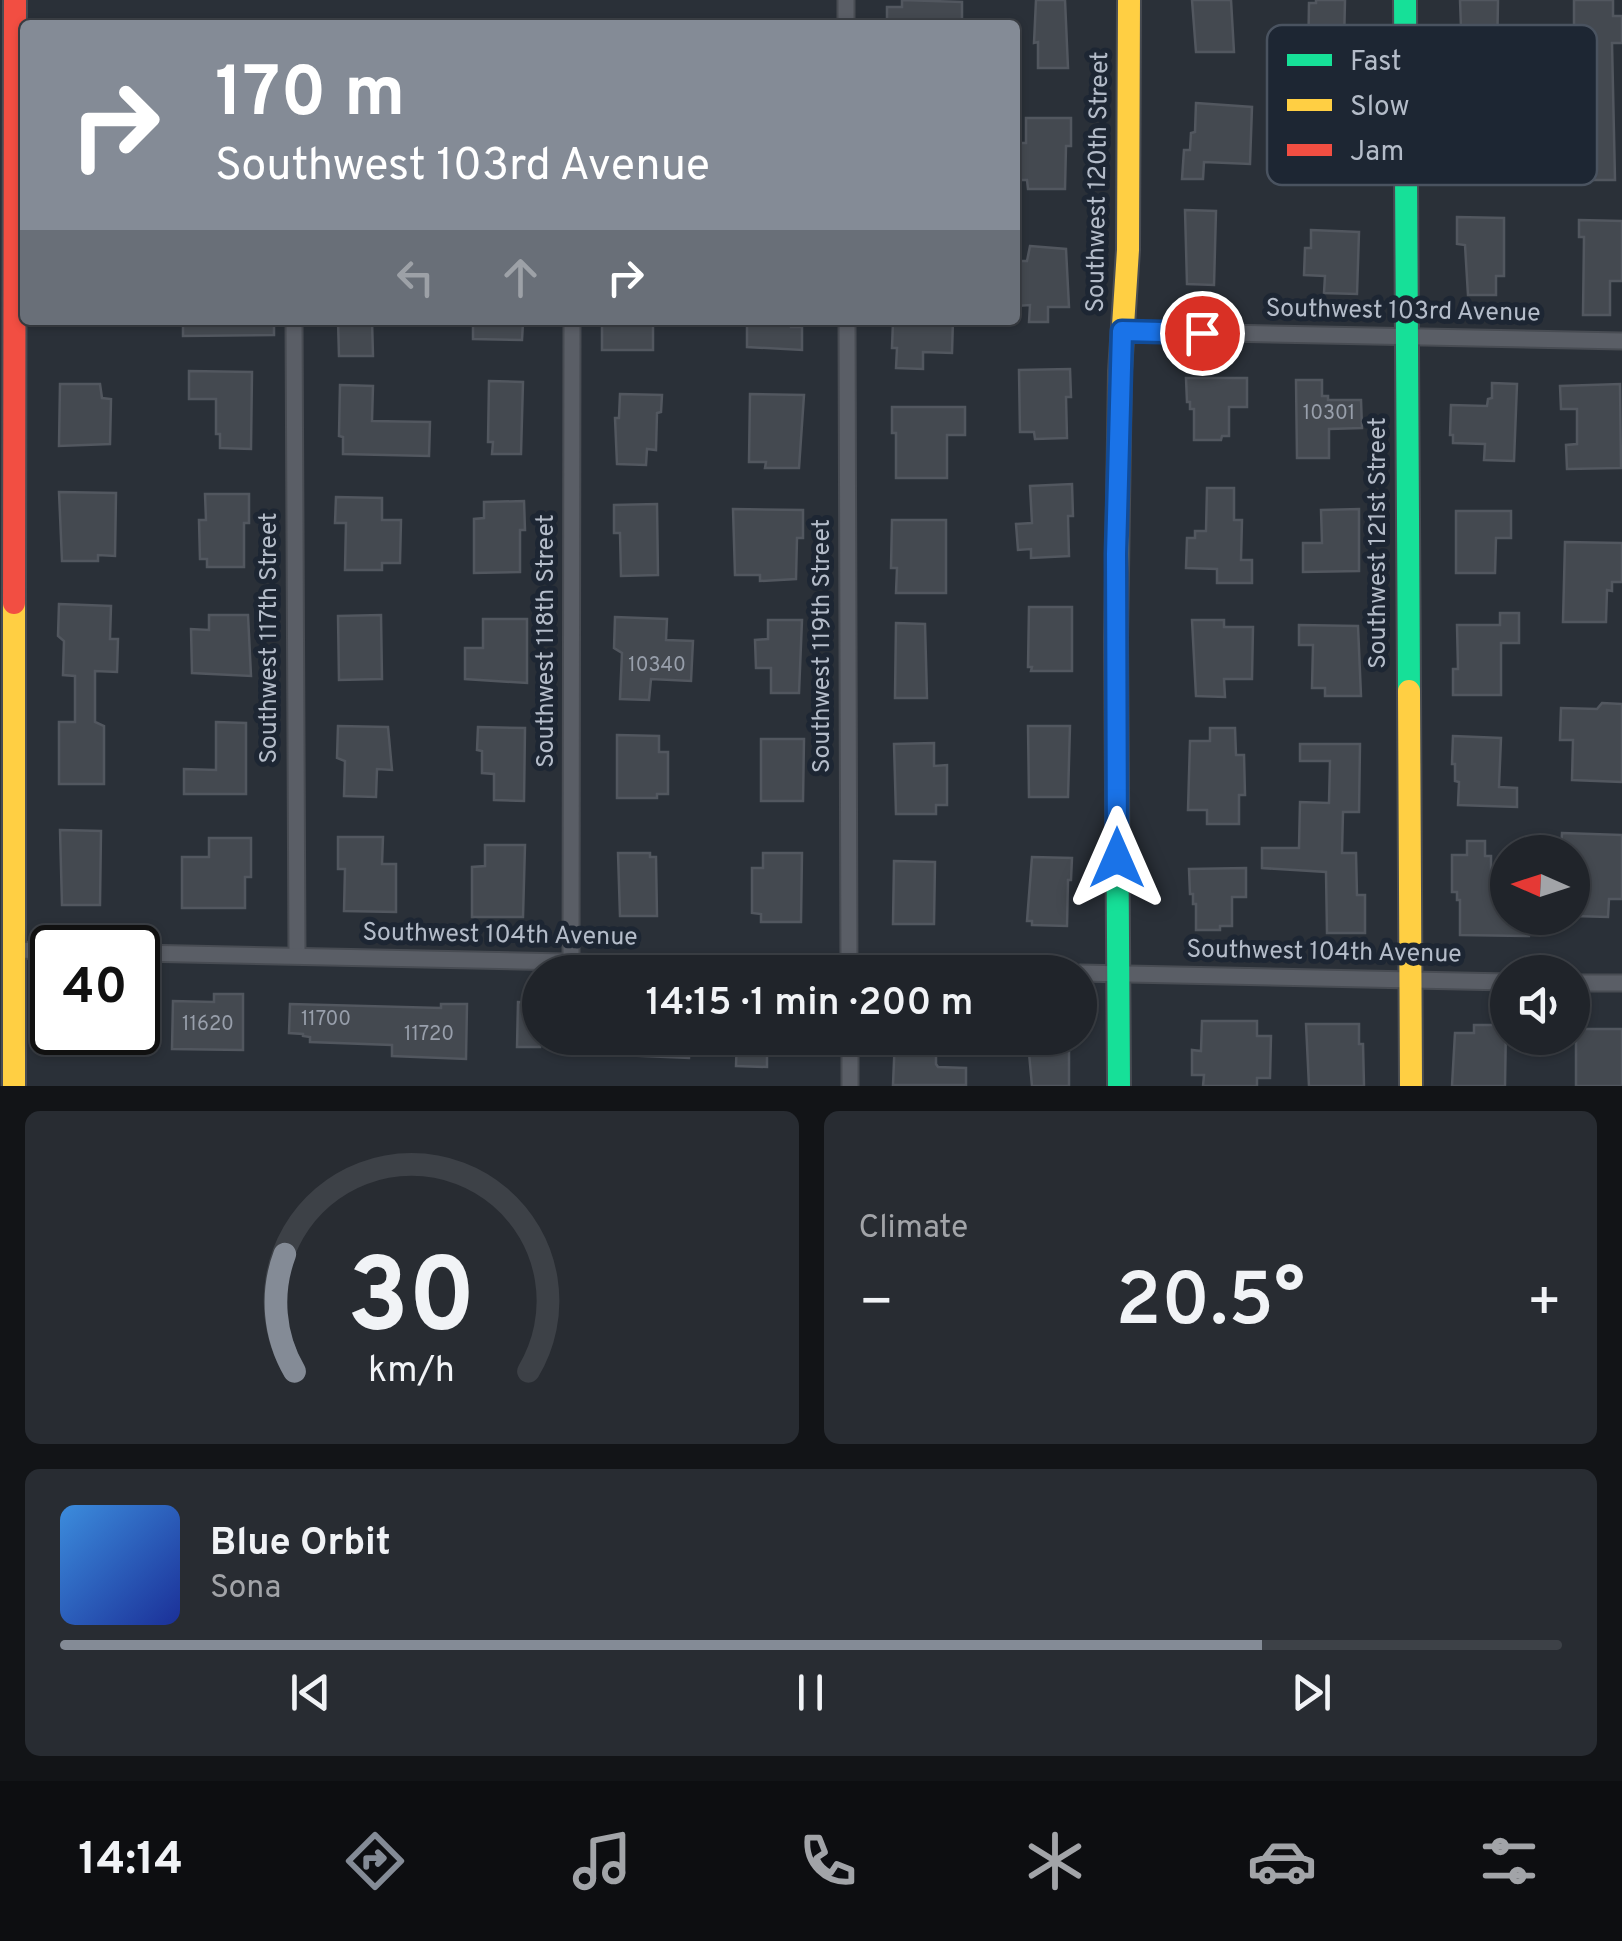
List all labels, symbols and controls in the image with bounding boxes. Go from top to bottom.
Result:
legend [1267,25,1597,185]
text: Fast [1350,45,1402,81]
street label: Southwest 120th Street [1081,51,1117,313]
text: 170 m [215,52,405,141]
icon: right [50,60,180,190]
text: Slow [1350,90,1409,126]
text: Jam [1350,135,1404,171]
text: Southwest 103rd Avenue [215,139,710,196]
icon: left [388,250,443,305]
icon: ahead [493,250,548,305]
icon: right [598,250,653,305]
pin [1160,291,1245,376]
street label: Southwest 103rd Avenue [1265,294,1541,330]
icon: arrive [1175,306,1230,361]
house number: 10301 [1303,401,1355,427]
street label: Southwest 121st Street [1363,417,1395,669]
street label: Southwest 117th Street [254,512,286,764]
street label: Southwest 118th Street [531,514,563,768]
street label: Southwest 119th Street [807,519,839,773]
house number: 10340 [628,653,686,679]
position arrow [1065,806,1169,910]
north arrow [1490,835,1590,935]
map controls [1490,835,1590,1055]
street label: Southwest 104th Avenue [362,918,638,954]
speed limit sign: 40 [30,925,160,1055]
street label: Southwest 104th Avenue [1186,935,1462,971]
button: sound [1490,955,1590,1055]
text: 14:15 · 1 min · 200 m [646,980,973,1029]
house number: 11700 [301,1007,351,1033]
house number: 11620 [182,1012,234,1038]
house number: 11720 [404,1022,454,1048]
text: Climate [859,1209,968,1249]
text: 30 [347,1237,476,1369]
text: 20.5° [1115,1257,1305,1352]
text: − [859,1270,894,1340]
text: + [1527,1270,1562,1340]
text: km/h [368,1349,455,1395]
text: Blue Orbit [210,1520,391,1569]
text: Sona [210,1569,281,1609]
icon: previous [283,1665,338,1720]
icon: pause [783,1665,838,1720]
icon: next [1284,1665,1339,1720]
icon: directions [340,1826,410,1896]
icon: music [567,1826,637,1896]
icon: phone [793,1826,863,1896]
icon: climate [1020,1826,1090,1896]
icon: car [1247,1826,1317,1896]
icon: filters [1474,1826,1544,1896]
text: 14:14 [78,1833,183,1890]

